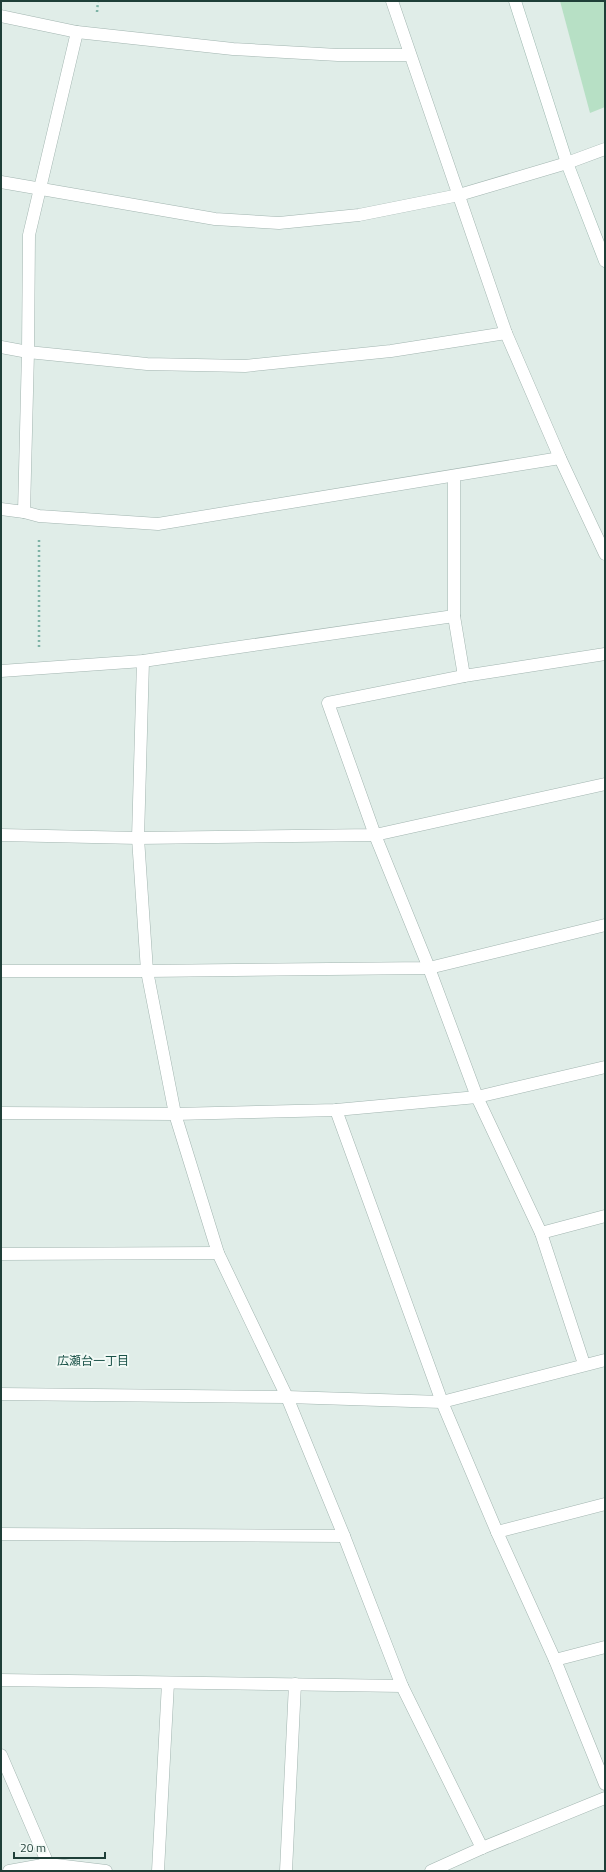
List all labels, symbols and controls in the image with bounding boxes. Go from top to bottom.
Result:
district label: 広瀬台一丁目 [57,1351,129,1370]
scale bar [14,1834,105,1860]
text: 20 m [20,1838,46,1857]

